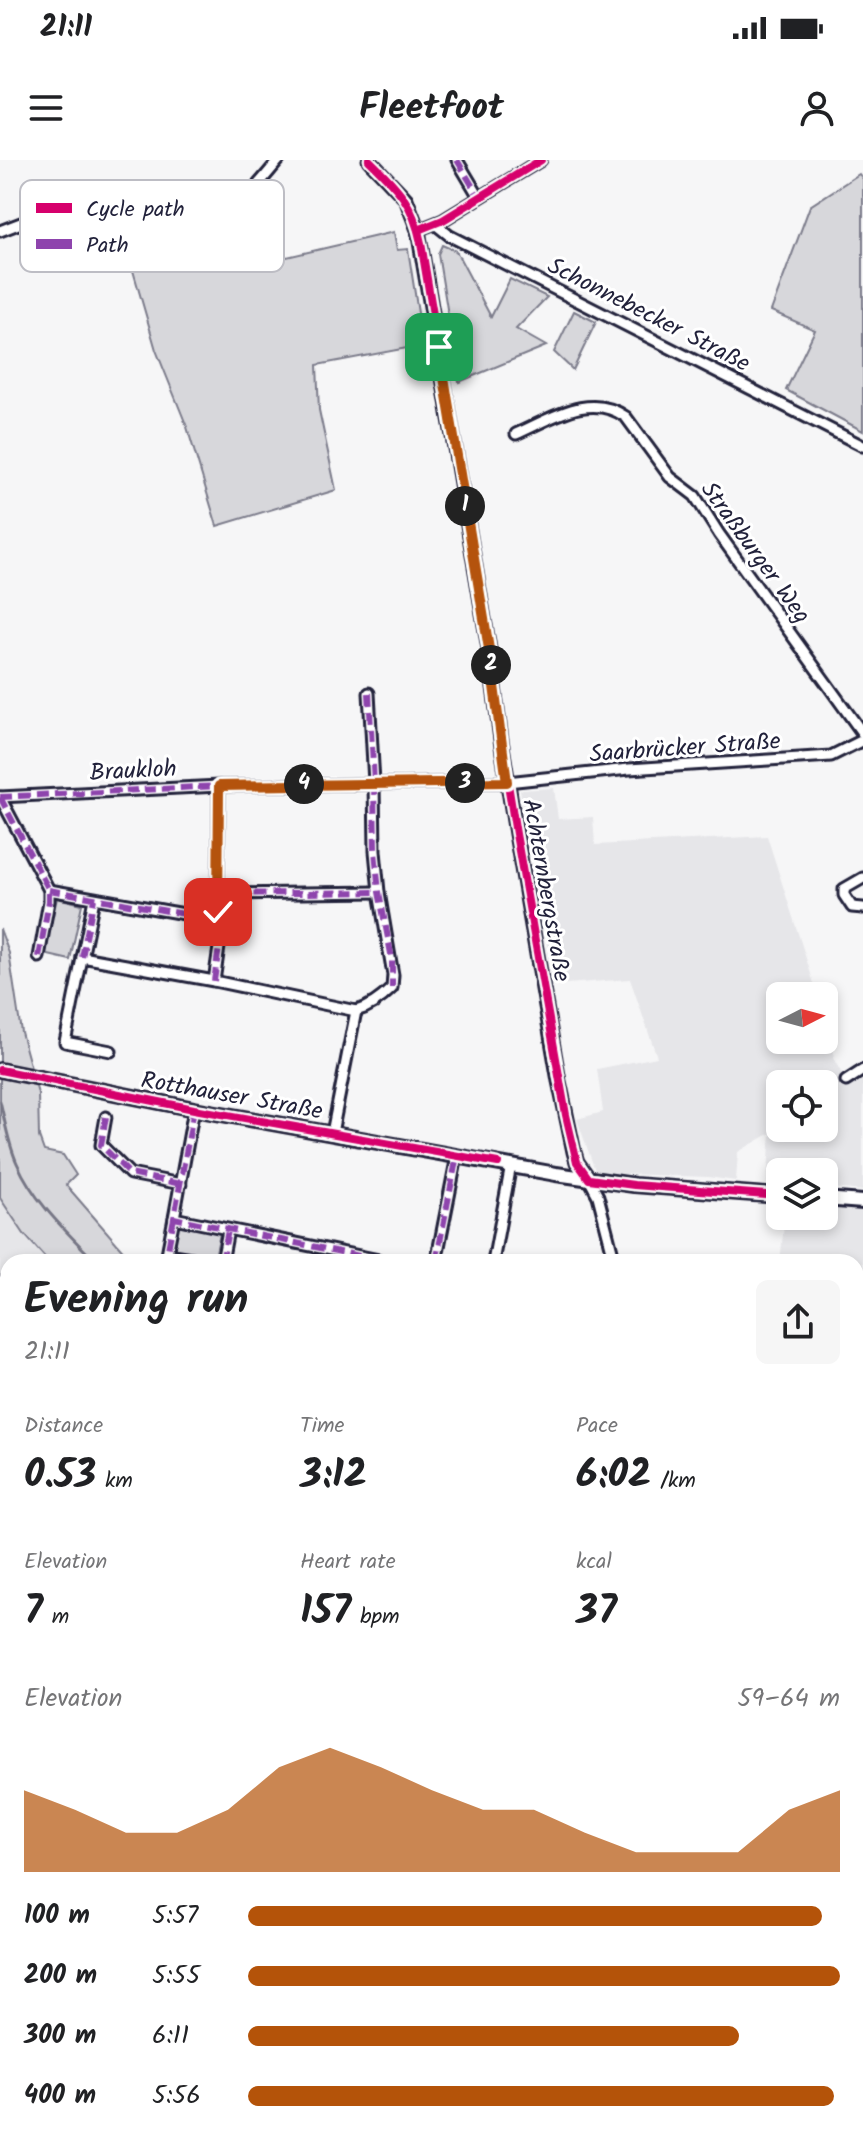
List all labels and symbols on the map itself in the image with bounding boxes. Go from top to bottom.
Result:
legend [20,180,284,272]
text: Cycle path [86,193,185,228]
text: Path [86,229,129,264]
street label: Schonnebecker Straße [540,247,757,383]
pin [405,313,473,381]
street label: Straßburger Weg [690,473,820,632]
pin: 1 [445,486,485,526]
pin: 2 [471,645,511,685]
street label: Saarbrücker Straße [588,722,782,775]
street label: Braukloh [89,750,177,793]
pin: 3 [445,763,485,803]
pin: 4 [284,764,324,804]
street label: Achternbergstraße [510,796,581,985]
pin [184,878,252,946]
north arrow [766,982,838,1054]
street label: Rotthauser Straße [138,1061,326,1132]

